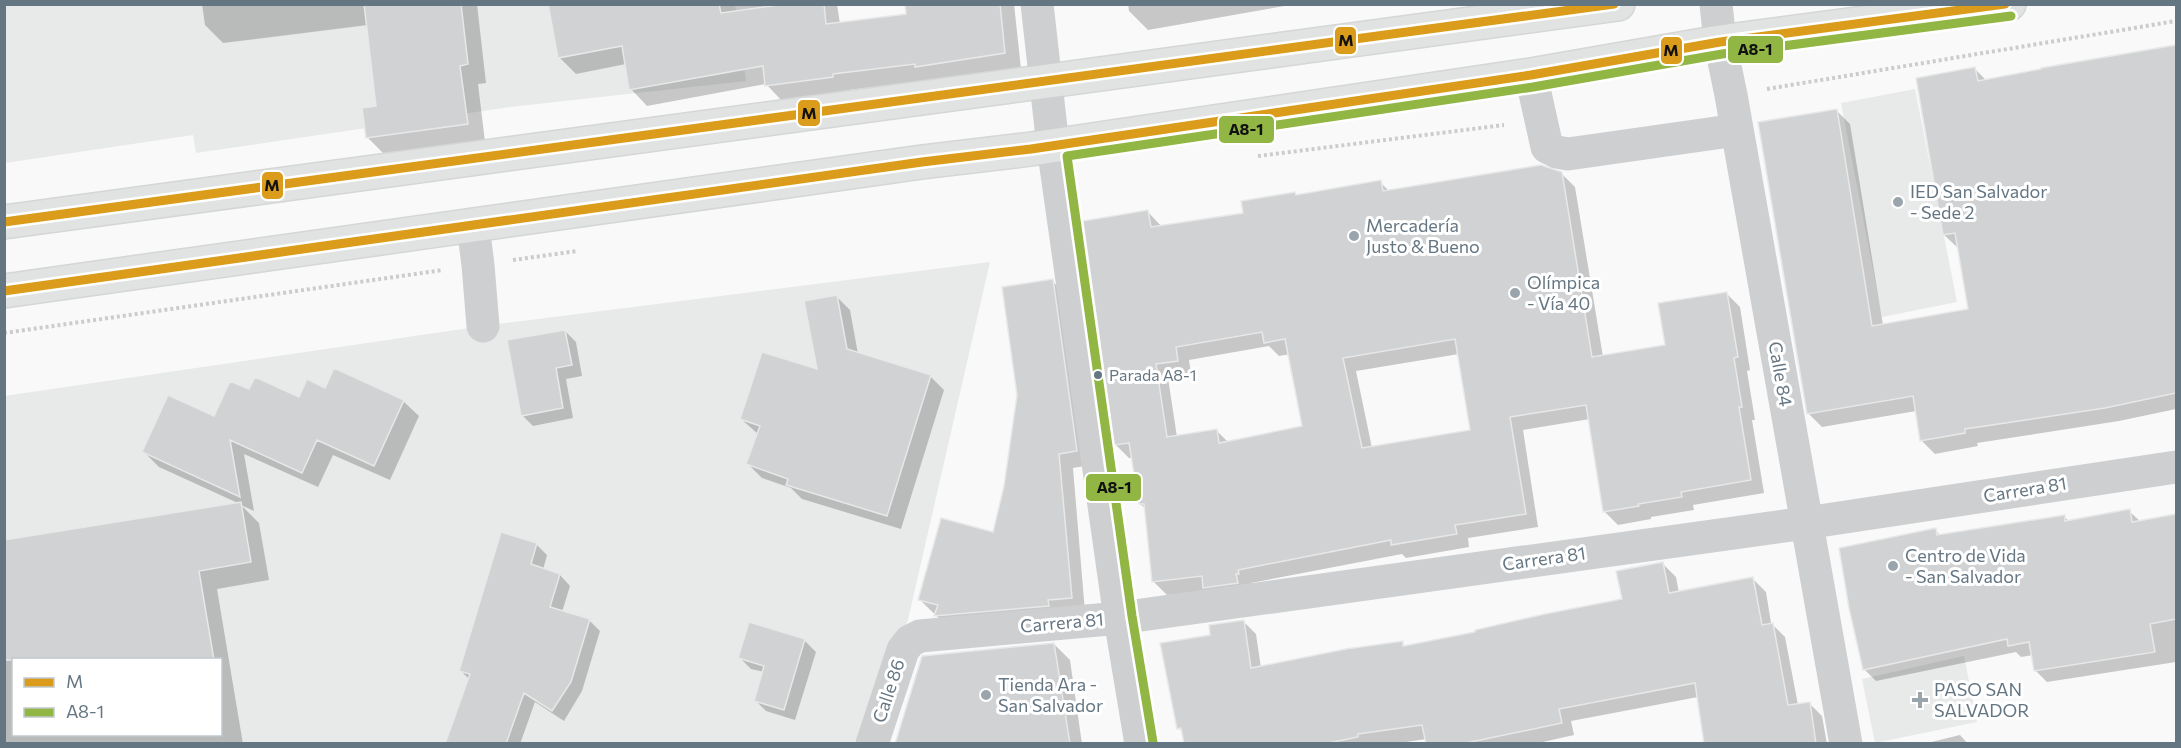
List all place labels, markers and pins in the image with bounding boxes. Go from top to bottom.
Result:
place label: IED San Salvador - Sede 2 [1910,180,2048,223]
marker: IED San Salvador - Sede 2 [1891,195,1905,209]
place label: Mercadería Justo & Bueno [1366,214,1480,257]
marker: Mercadería Justo & Bueno [1347,229,1361,243]
place label: Olímpica - Vía 40 [1527,271,1600,314]
marker: Olímpica - Vía 40 [1508,286,1522,300]
place label: Parada A8-1 [1109,365,1197,384]
marker: Parada A8-1 [1092,369,1104,381]
place label: Centro de Vida - San Salvador [1905,544,2026,587]
marker: Centro de Vida - San Salvador [1886,559,1900,573]
place label: Tienda Ara - San Salvador [998,673,1103,716]
place label: PASO SAN SALVADOR [1934,678,2029,721]
marker: Tienda Ara - San Salvador [979,688,993,702]
marker: PASO SAN SALVADOR [1911,691,1929,709]

